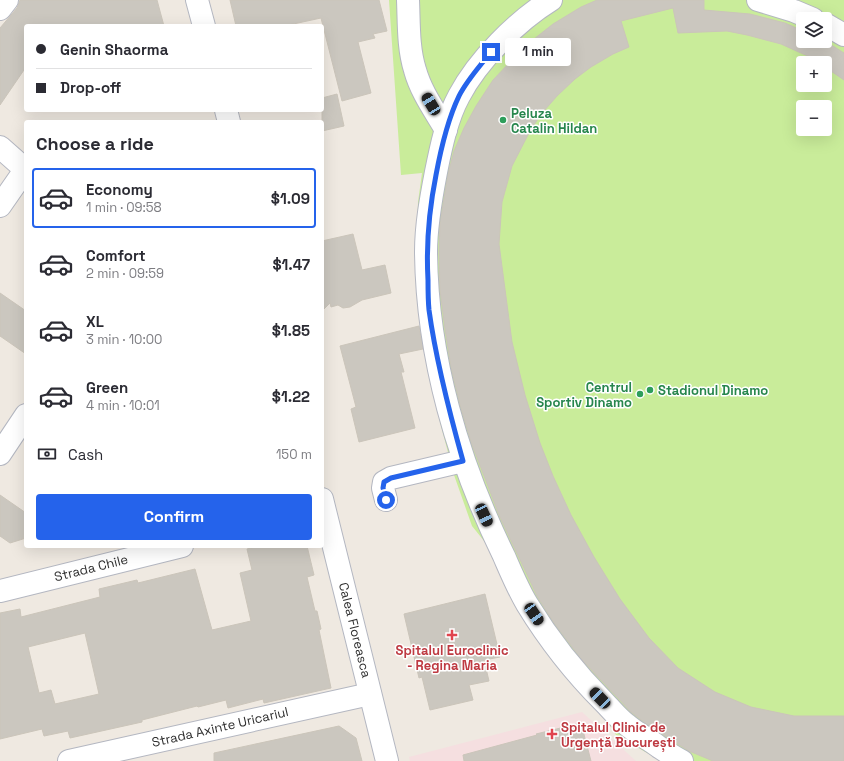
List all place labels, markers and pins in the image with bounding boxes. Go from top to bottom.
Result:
place label: Peluza Catalin Hildan [511,105,597,137]
marker: Peluza Catalin Hildan [498,115,508,125]
place label: Centrul Sportiv Dinamo [536,379,632,411]
place label: Stadionul Dinamo [658,382,768,399]
marker: Stadionul Dinamo [645,385,655,395]
marker: Centrul Sportiv Dinamo [635,389,645,399]
marker: Spitalul Euroclinic - Regina Maria [446,629,458,641]
place label: Spitalul Euroclinic - Regina Maria [396,642,509,674]
place label: Spitalul Clinic de Urgență București [561,719,676,752]
marker: Spitalul Clinic de Urgență București [546,728,558,740]

